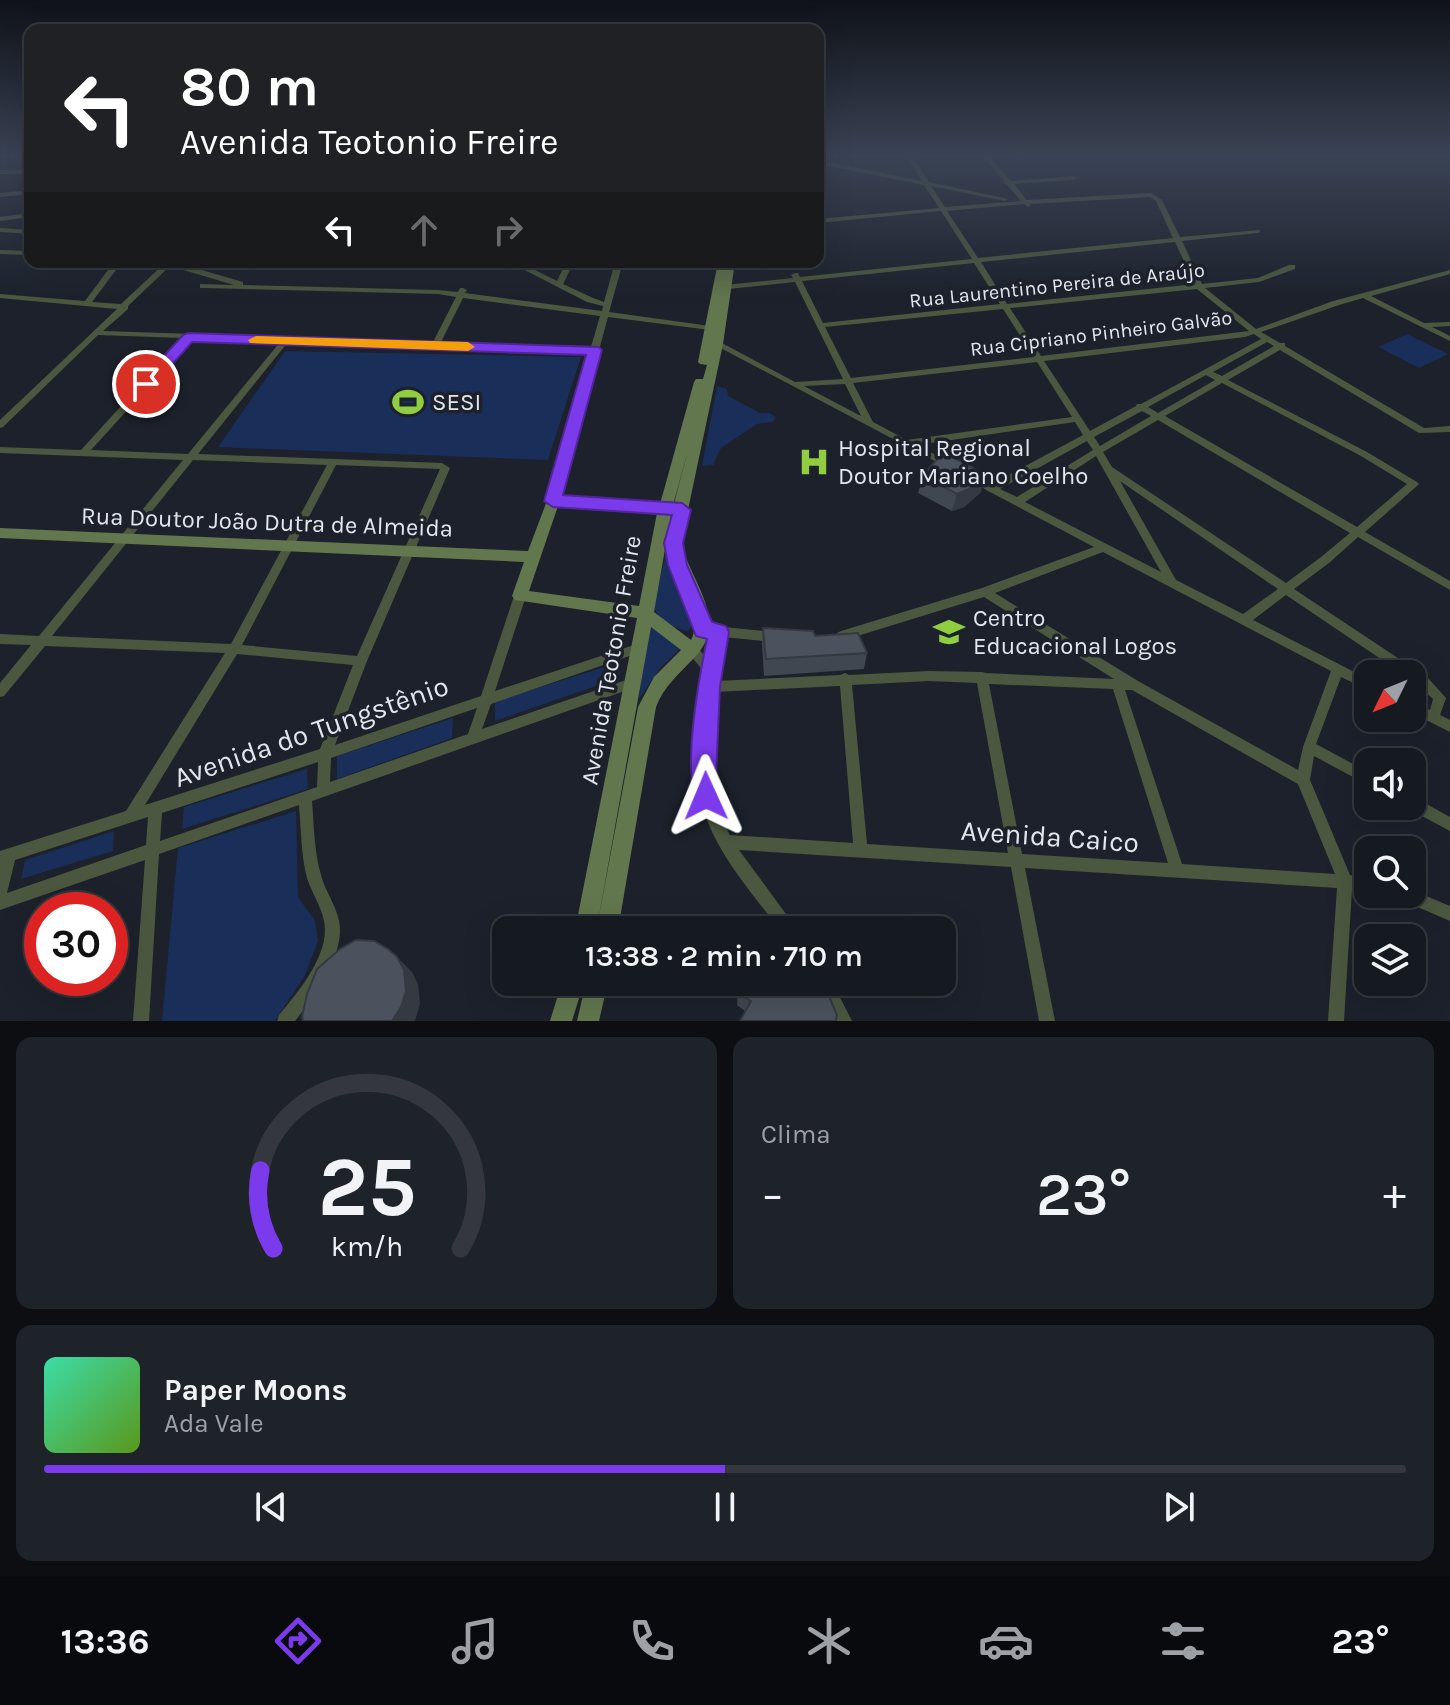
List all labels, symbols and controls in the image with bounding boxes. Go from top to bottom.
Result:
text: 80 m [180,54,319,119]
icon: left [48,56,152,160]
text: Avenida Teotonio Freire [180,121,559,163]
icon: left [318,208,362,252]
icon: ahead [402,208,446,252]
icon: right [486,208,530,252]
street label: Rua Laurentino Pereira de Araújo [908,259,1206,312]
street label: Rua Cipriano Pinheiro Galvão [969,306,1233,361]
pin [112,350,180,418]
icon: arrive [124,362,168,406]
sports icon: SESI [391,385,425,419]
place label: SESI [432,388,481,416]
place label: Hospital Regional Doutor Mariano Coelho [838,434,1088,490]
hospital icon: Hospital Regional Doutor Mariano Coelho [797,445,831,479]
street label: Rua Doutor João Dutra de Almeida [81,502,453,542]
street label: Avenida Teotonio Freire [575,533,647,787]
place label: Centro Educacional Logos [973,604,1177,660]
school or university icon: Centro Educacional Logos [932,615,966,649]
north arrow [1354,660,1426,732]
map controls [1354,660,1426,996]
street label: Avenida do Tungstênio [170,669,453,794]
button: sound [1354,748,1426,820]
position arrow [664,754,748,838]
street label: Avenida Caico [960,814,1140,859]
button: search [1354,836,1426,908]
speed limit sign: 30 [24,892,128,996]
button: layers [1354,924,1426,996]
text: 13:38 · 2 min · 710 m [585,938,863,974]
text: Clima [761,1119,831,1150]
text: 25 [317,1139,416,1236]
text: 23° [1036,1160,1131,1230]
text: − [761,1169,784,1220]
text: + [1383,1169,1406,1220]
text: km/h [330,1230,403,1263]
text: Paper Moons [164,1372,347,1408]
text: Ada Vale [164,1408,264,1439]
icon: previous [249,1485,293,1529]
icon: pause [703,1485,747,1529]
icon: next [1157,1485,1201,1529]
icon: directions [270,1613,326,1669]
icon: music [447,1613,503,1669]
icon: phone [624,1613,680,1669]
icon: climate [801,1613,857,1669]
icon: car [978,1613,1034,1669]
icon: filters [1155,1613,1211,1669]
text: 13:36 [60,1620,150,1662]
text: 23° [1331,1620,1390,1662]

